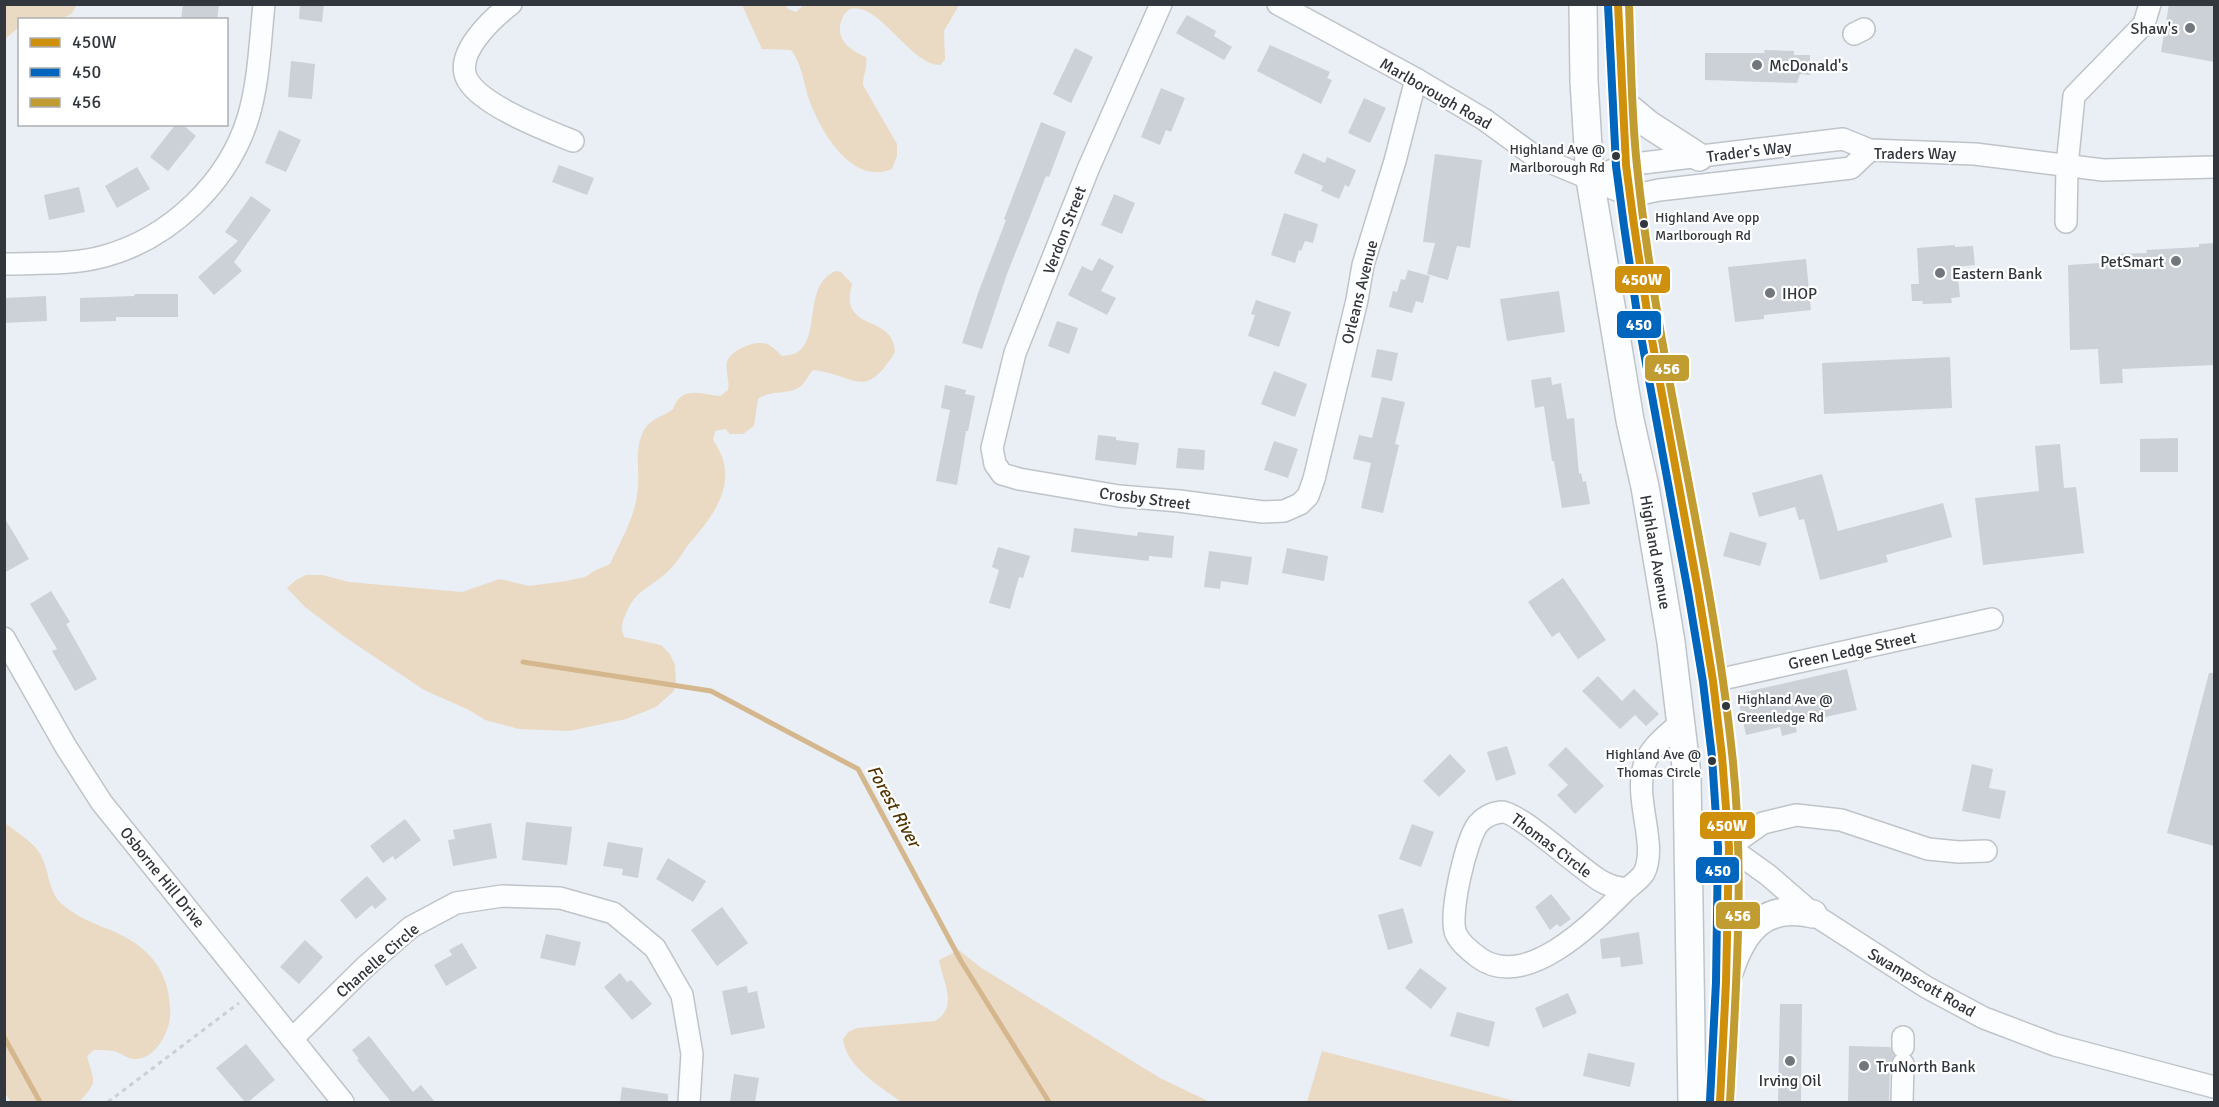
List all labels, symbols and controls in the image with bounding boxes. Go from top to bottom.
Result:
legend [18,18,228,126]
place label: Shaw's [2131,19,2178,39]
marker: Shaw's [2183,21,2197,35]
text: 450W [72,31,116,53]
street label: Marlborough Road [1376,54,1495,134]
place label: McDonald's [1769,56,1848,76]
marker: McDonald's [1750,58,1764,72]
text: 450 [72,61,101,83]
text: 456 [72,91,101,113]
street label: Trader's Way [1705,137,1793,167]
place label: Highland Ave @ Marlborough Rd [1509,141,1605,176]
street label: Traders Way [1874,144,1957,164]
marker: Highland Ave @ Marlborough Rd [1610,150,1622,162]
street label: Verdon Street [1039,183,1091,277]
place label: Highland Ave opp Marlborough Rd [1655,209,1759,244]
marker: Highland Ave opp Marlborough Rd [1638,218,1650,230]
street label: Orleans Avenue [1337,238,1383,346]
place label: PetSmart [2100,252,2164,272]
marker: PetSmart [2169,254,2183,268]
place label: Eastern Bank [1952,264,2042,284]
line badge: 450W [1614,265,1671,294]
marker: Eastern Bank [1933,266,1947,280]
text: 450W [1622,270,1663,290]
place label: IHOP [1782,284,1817,304]
marker: IHOP [1763,286,1777,300]
line badge: 450 [1616,310,1662,339]
text: 450 [1626,315,1652,335]
line badge: 456 [1644,354,1690,382]
text: 456 [1654,359,1680,379]
street label: Crosby Street [1098,483,1192,515]
street label: Highland Avenue [1635,493,1675,611]
street label: Green Ledge Street [1786,628,1918,674]
place label: Highland Ave @ Greenledge Rd [1737,691,1833,726]
marker: Highland Ave @ Greenledge Rd [1720,700,1732,712]
place label: Highland Ave @ Thomas Circle [1605,746,1701,781]
marker: Highland Ave @ Thomas Circle [1706,755,1718,767]
water label: Forest River [862,761,927,853]
street label: Thomas Circle [1507,809,1596,883]
line badge: 450W [1699,811,1756,840]
text: 450W [1707,816,1748,836]
street label: Osborne Hill Drive [115,823,209,932]
line badge: 450 [1695,856,1740,884]
text: 450 [1705,861,1731,881]
line badge: 456 [1715,901,1761,930]
text: 456 [1725,906,1751,926]
street label: Chanelle Circle [332,919,423,1002]
street label: Swampscott Road [1864,944,1979,1022]
marker: Irving Oil [1783,1054,1797,1068]
place label: TruNorth Bank [1876,1057,1976,1077]
marker: TruNorth Bank [1857,1059,1871,1073]
place label: Irving Oil [1759,1071,1822,1091]

